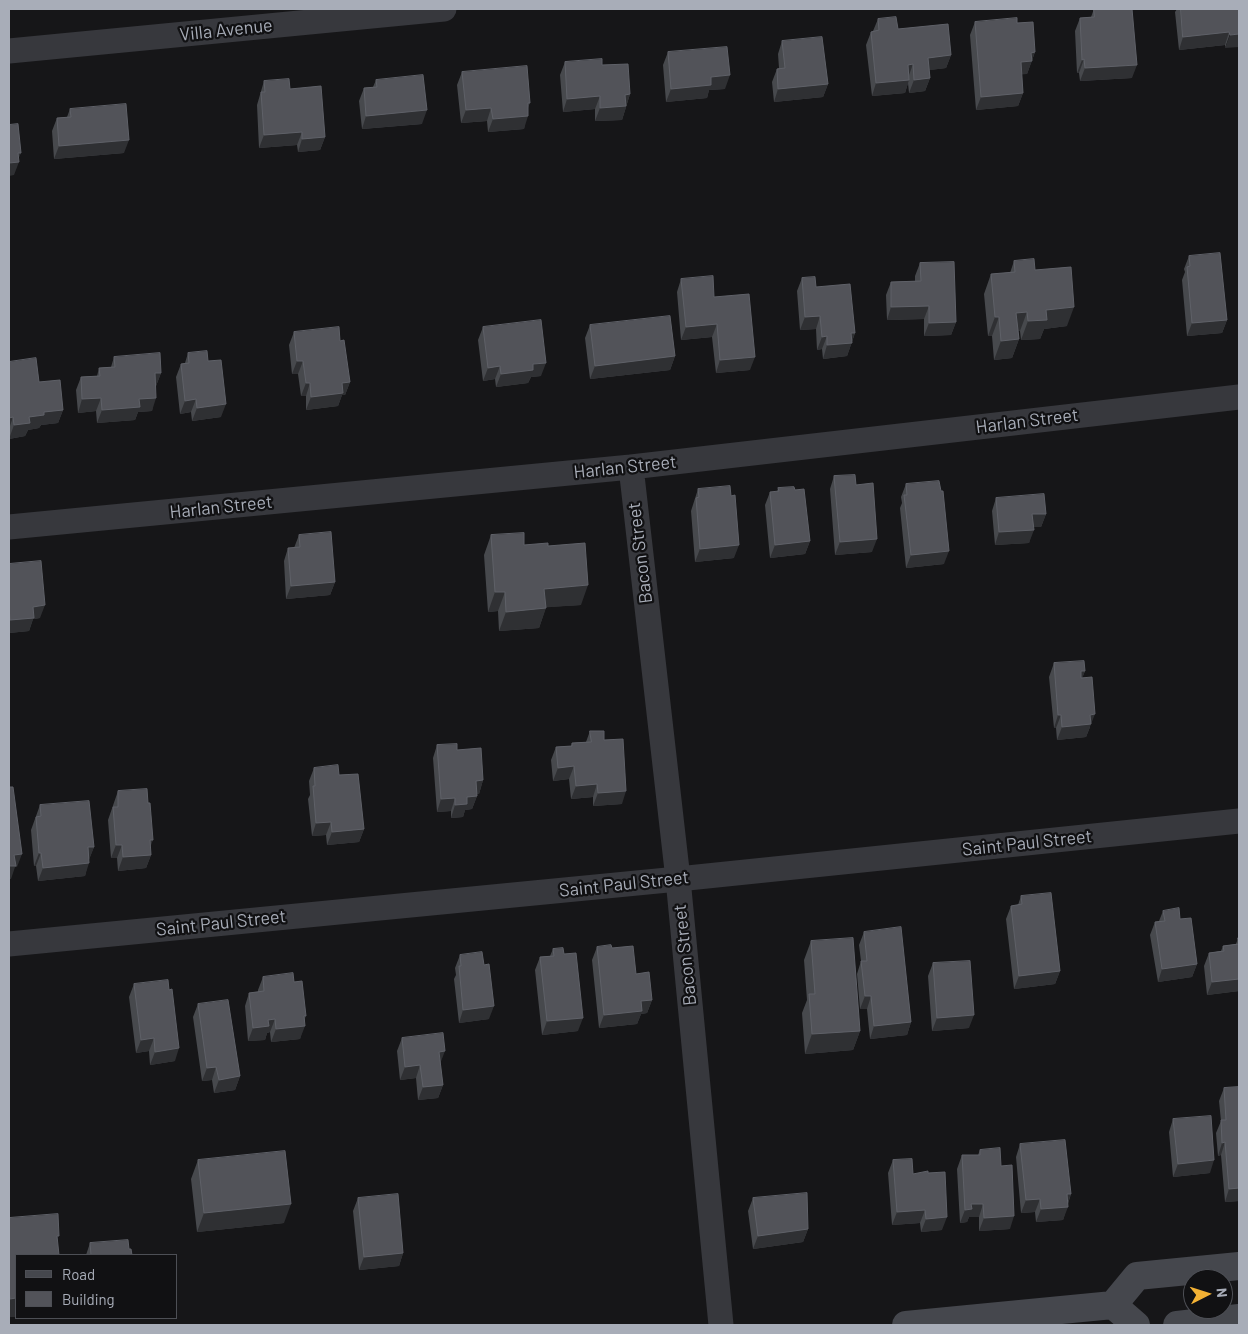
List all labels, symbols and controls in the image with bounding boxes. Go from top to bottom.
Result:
street label: Villa Avenue [178,14,274,46]
street label: Harlan Street [974,404,1080,438]
street label: Harlan Street [573,451,677,483]
street label: Harlan Street [169,491,273,523]
street label: Bacon Street [623,501,657,605]
street label: Saint Paul Street [961,825,1093,861]
street label: Saint Paul Street [558,866,690,902]
street label: Bacon Street [669,903,701,1007]
street label: Saint Paul Street [155,905,287,941]
legend [15,1254,178,1319]
text: Road [62,1265,95,1283]
north arrow [1183,1269,1233,1319]
text: N [1214,1287,1231,1298]
text: Building [62,1290,115,1308]

